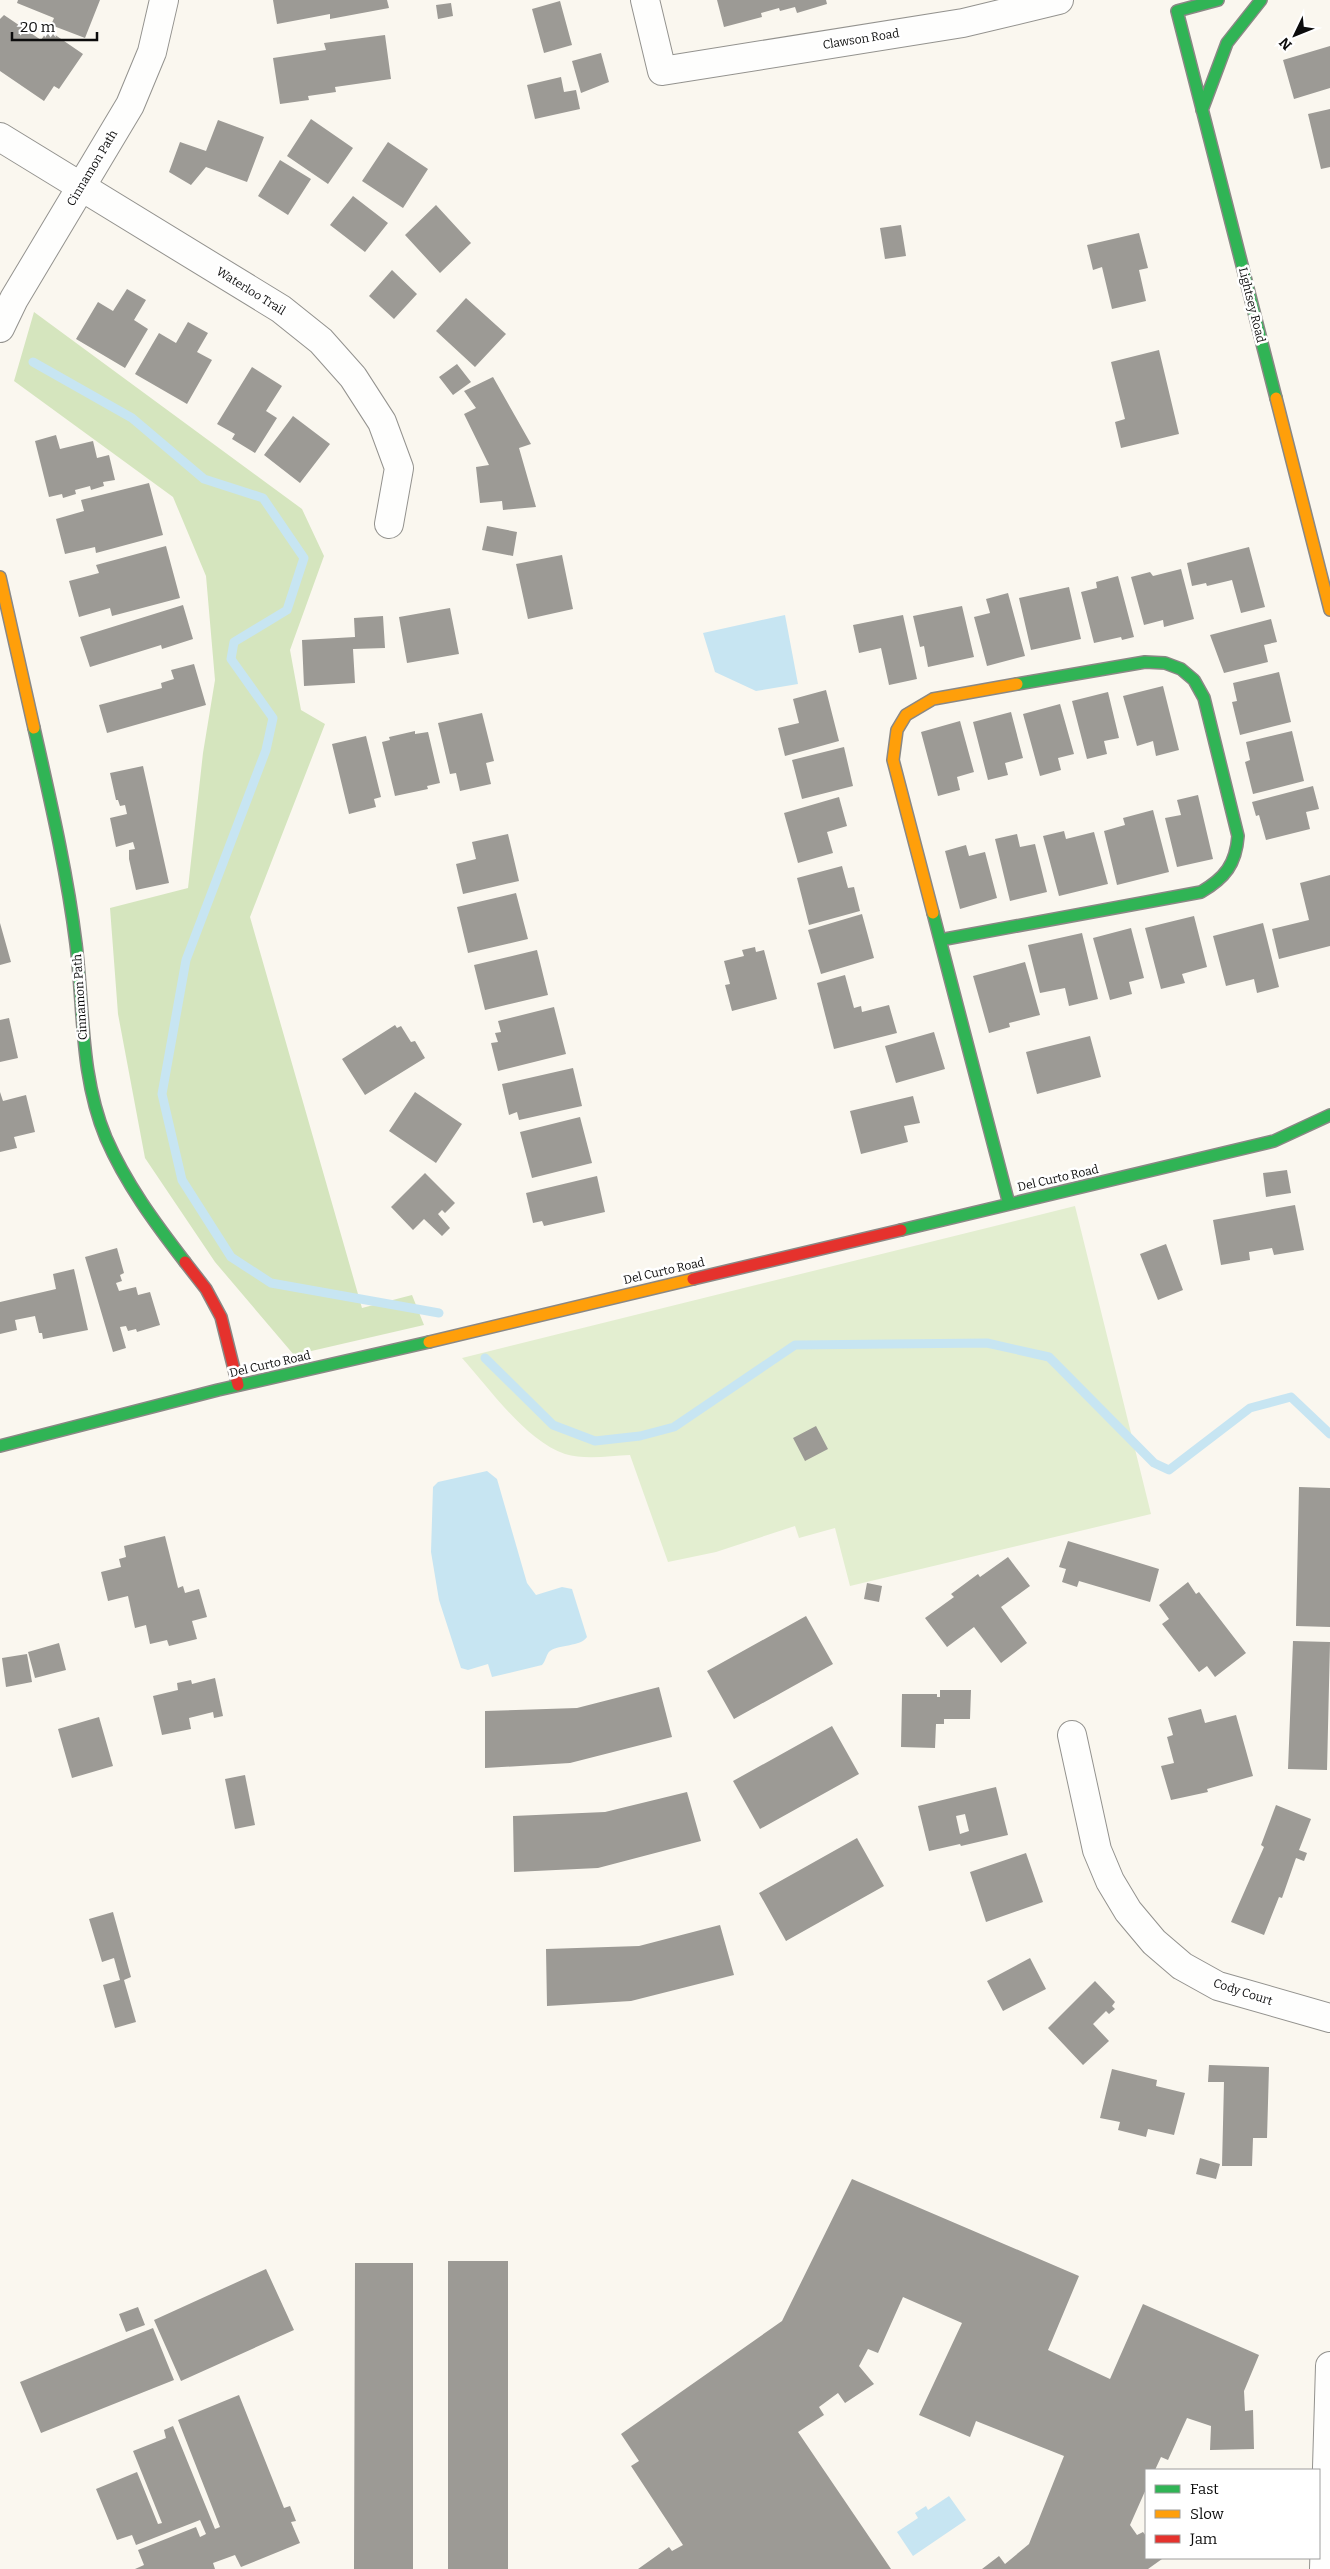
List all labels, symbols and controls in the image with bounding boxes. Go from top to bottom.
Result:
scale bar [12,10,98,42]
north arrow [1270,10,1320,60]
text: 20 m [20,18,56,36]
street label: Clawson Road [822,26,900,52]
text: N [1276,34,1296,53]
street label: Cinnamon Path [64,127,120,209]
street label: Waterloo Trail [214,264,288,318]
street label: Lightsey Road [1236,266,1268,344]
street label: Cinnamon Path [70,953,90,1040]
street label: Del Curto Road [1016,1162,1100,1194]
street label: Del Curto Road [622,1255,706,1287]
street label: Del Curto Road [228,1348,312,1380]
street label: Cody Court [1212,1976,1275,2008]
legend [1145,2469,1320,2559]
text: Fast [1190,2480,1219,2498]
text: Slow [1190,2505,1225,2523]
text: Jam [1189,2530,1218,2548]

